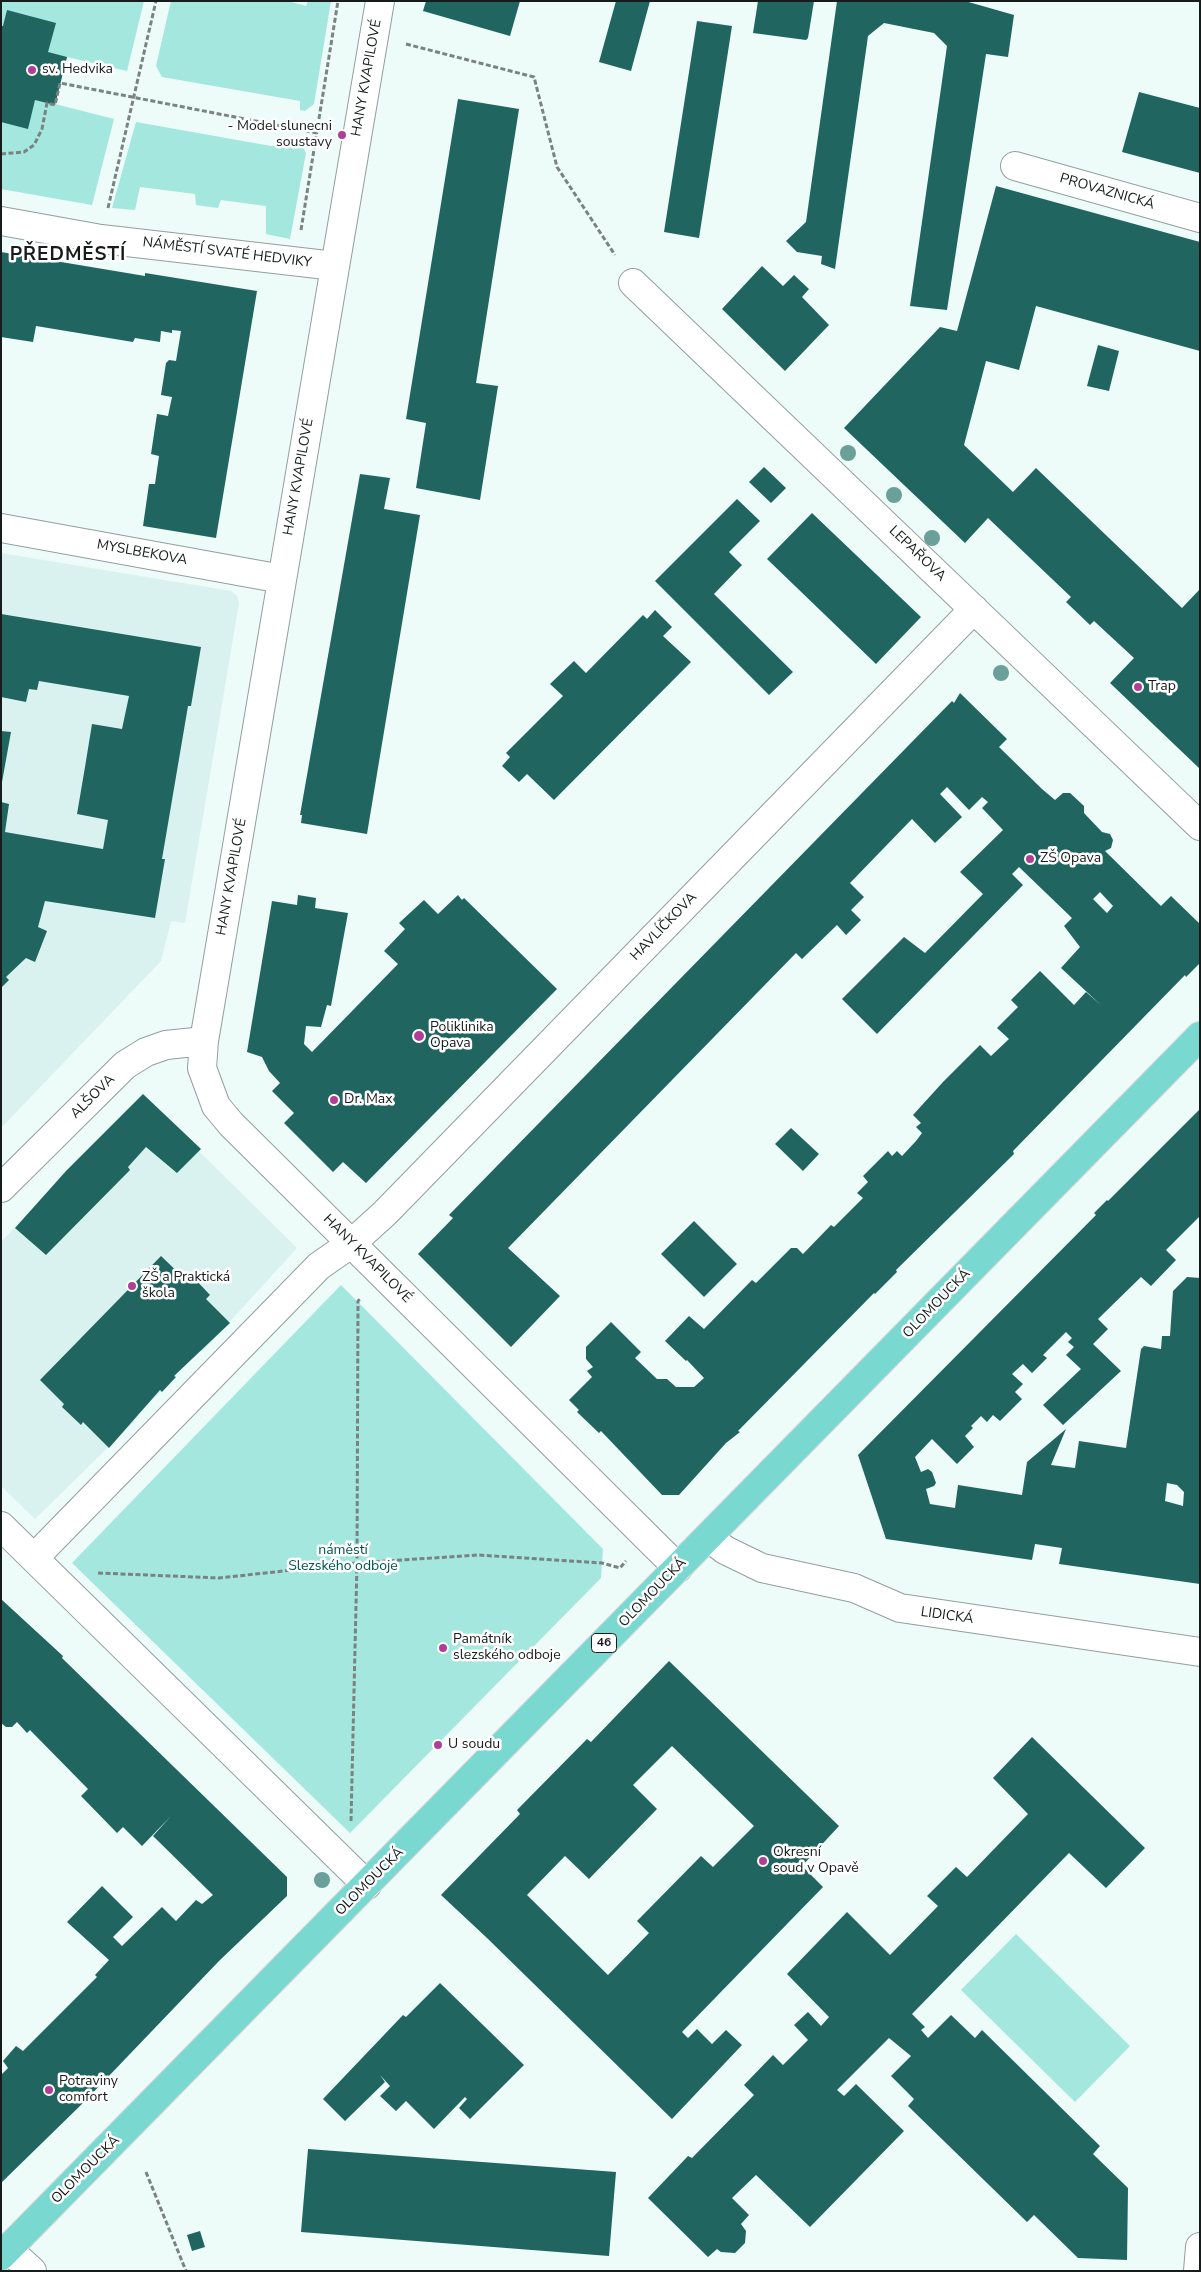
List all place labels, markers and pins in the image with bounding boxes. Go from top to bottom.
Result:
place label: sv. Hedvika [42,62,113,78]
marker: sv. Hedvika [26,64,38,76]
place label: - Model slunecni soustavy [228,119,332,152]
marker: - Model slunecni soustavy [336,129,348,141]
place label: Trap [1148,679,1176,695]
marker: Trap [1132,681,1144,693]
place label: ZŠ Opava [1040,851,1101,867]
marker: ZŠ Opava [1024,853,1036,865]
place label: Poliklinika Opava [430,1020,494,1052]
marker: Poliklinika Opava [412,1029,426,1043]
place label: Dr. Max [344,1092,393,1108]
marker: Dr. Max [328,1094,340,1106]
place label: ZŠ a Praktická škola [142,1270,230,1302]
marker: ZŠ a Praktická škola [126,1280,138,1292]
place label: Památník slezského odboje [453,1632,561,1664]
marker: Památník slezského odboje [437,1642,449,1654]
place label: U soudu [448,1737,500,1753]
marker: U soudu [432,1739,444,1751]
place label: Okresní soud v Opavě [773,1845,859,1878]
marker: Okresní soud v Opavě [757,1855,769,1867]
place label: Potraviny comfort [59,2074,118,2106]
marker: Potraviny comfort [43,2084,55,2096]

